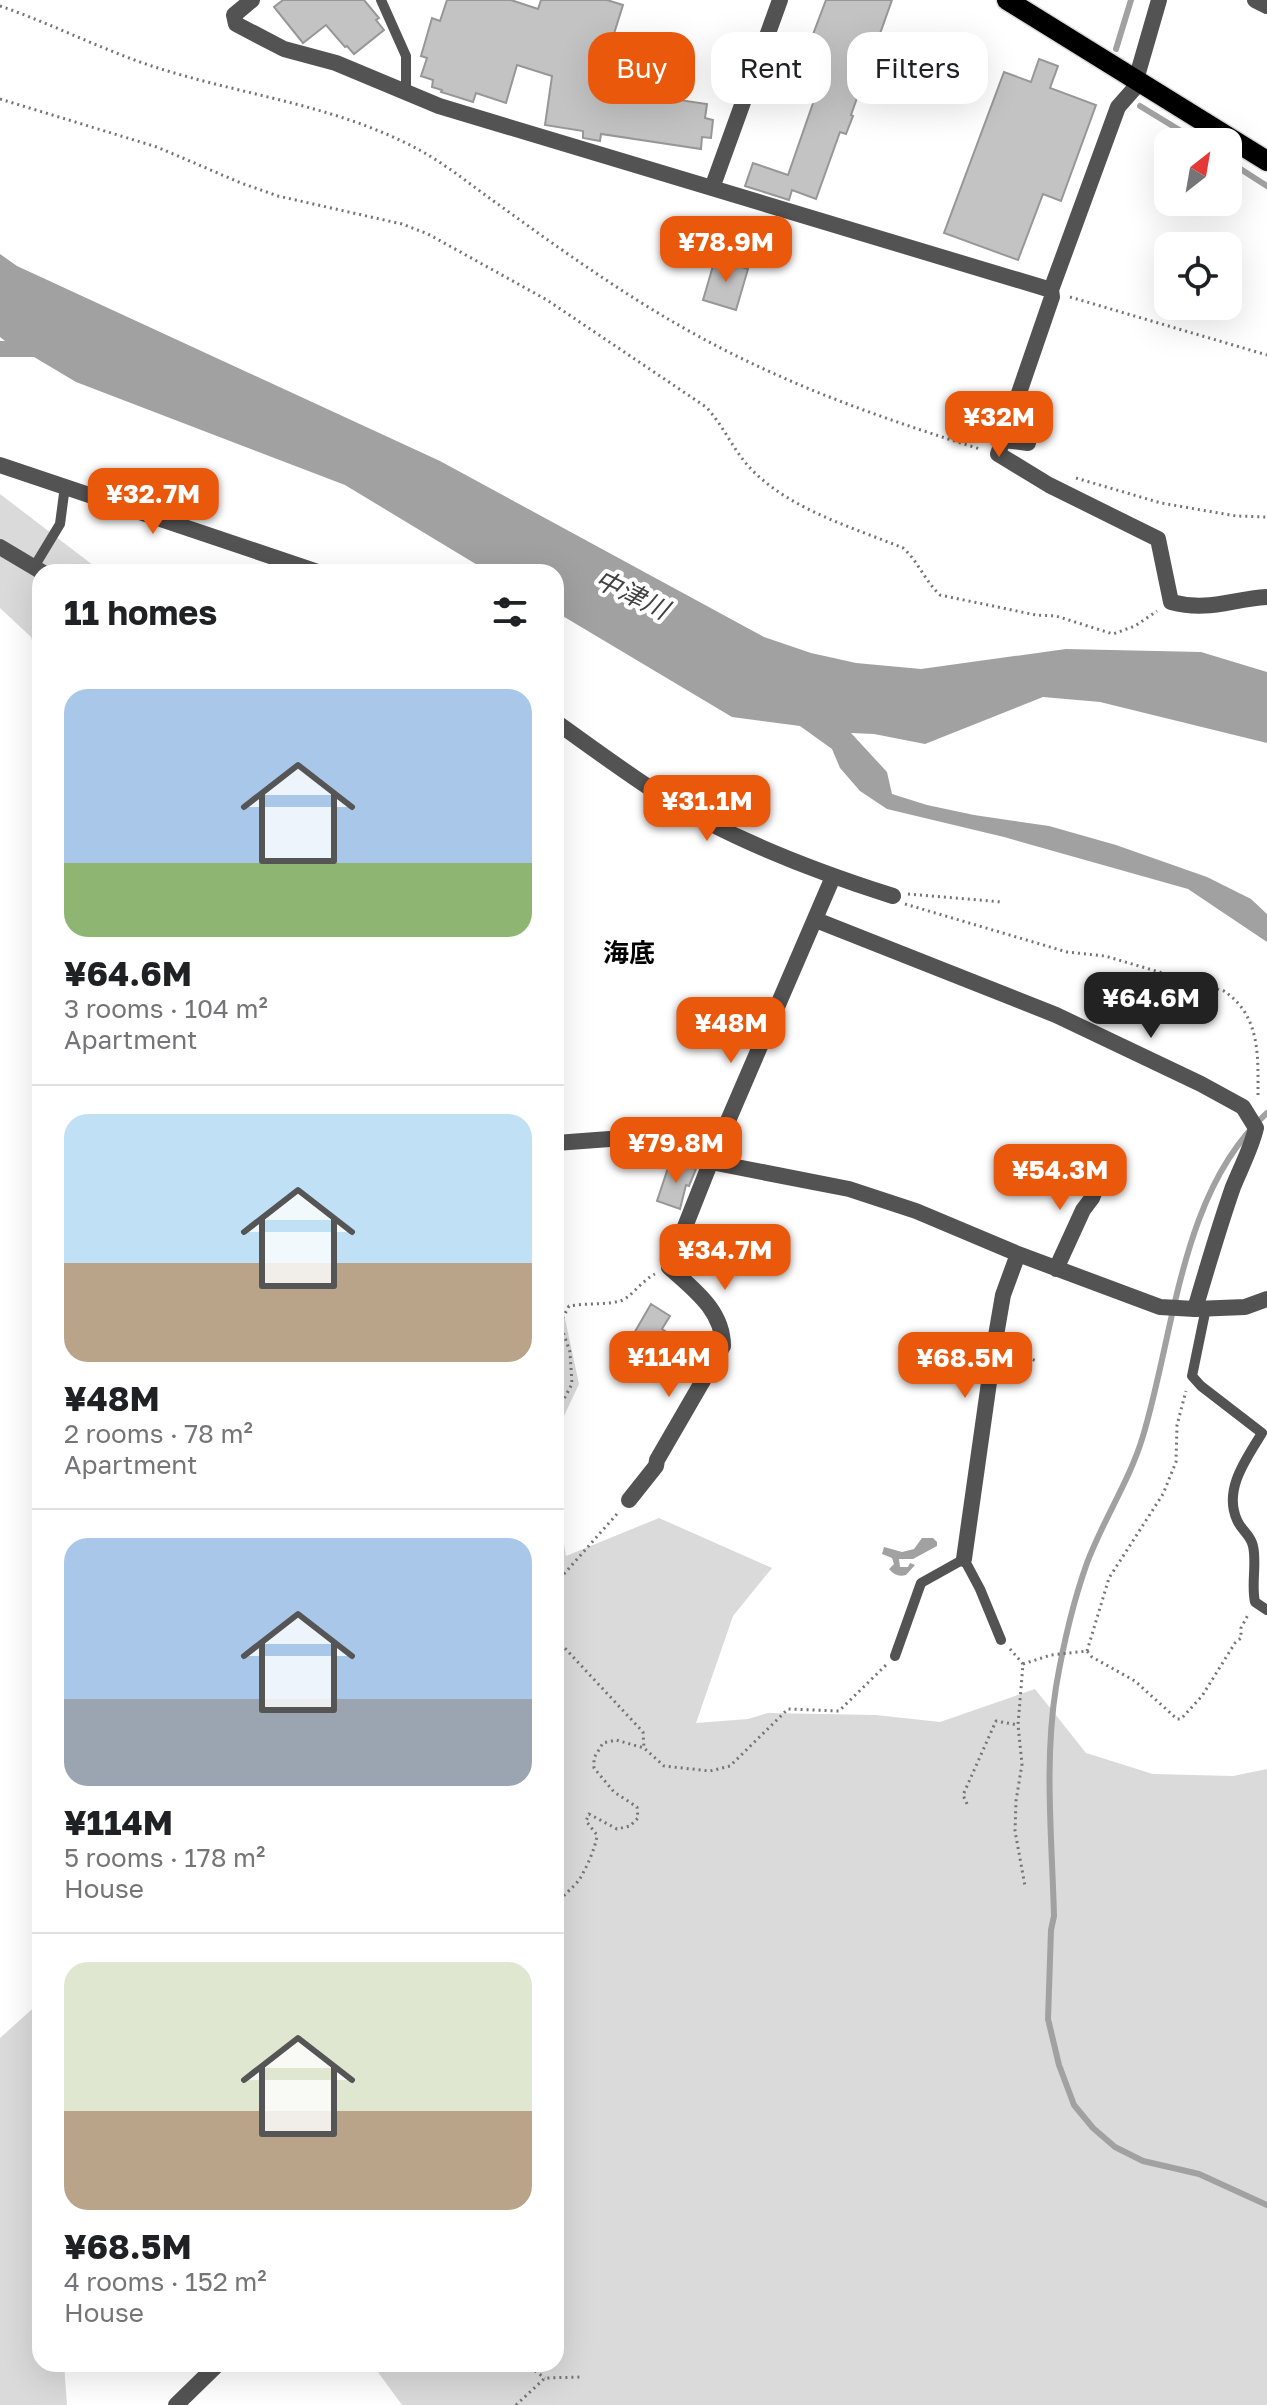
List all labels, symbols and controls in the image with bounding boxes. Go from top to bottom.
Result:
chip: Buy [588,32,695,104]
chip: Rent [711,32,831,104]
chip: Filters [847,32,988,104]
north arrow [1154,128,1242,216]
map controls [1154,128,1242,320]
pin: ¥78.9M [661,216,791,284]
text: ¥78.9M [678,226,774,257]
button: locate [1154,232,1242,320]
pin: ¥32M [952,391,1046,459]
text: ¥32M [963,401,1035,432]
pin: ¥32.7M [88,468,218,536]
text: ¥32.7M [106,478,200,509]
water label: 中津川 [590,563,677,626]
icon: filters [488,590,532,634]
text: 11 homes [64,592,217,632]
icon: home [226,741,370,885]
pin: ¥31.1M [642,775,772,843]
text: ¥31.1M [661,785,753,816]
district label: 海底 [603,937,655,968]
text: ¥64.6M [64,953,192,993]
pin: ¥64.6M [1086,972,1216,1040]
text: ¥64.6M [1102,982,1200,1013]
text: 3 rooms · 104 m² [64,993,268,1024]
pin: ¥48M [684,997,778,1065]
text: ¥48M [694,1007,768,1038]
text: Apartment [64,1024,197,1055]
pin: ¥79.8M [611,1117,741,1185]
text: ¥79.8M [628,1127,724,1158]
pin: ¥54.3M [995,1144,1125,1212]
text: ¥54.3M [1012,1154,1108,1185]
icon: home [226,1166,370,1310]
pin: ¥34.7M [660,1224,790,1292]
text: ¥34.7M [678,1234,772,1265]
pin: ¥114M [613,1331,725,1399]
pin: ¥68.5M [900,1332,1030,1400]
text: ¥114M [627,1341,711,1372]
text: ¥68.5M [916,1342,1014,1373]
text: ¥48M [64,1378,160,1418]
text: 2 rooms · 78 m² [64,1418,253,1449]
text: Apartment [64,1449,197,1480]
icon: home [226,1590,370,1734]
text: ¥114M [64,1802,173,1842]
text: 5 rooms · 178 m² [64,1842,265,1873]
text: House [64,1873,144,1904]
icon: home [226,2014,370,2158]
text: ¥68.5M [64,2226,192,2266]
text: 4 rooms · 152 m² [64,2266,267,2297]
text: House [64,2297,144,2328]

